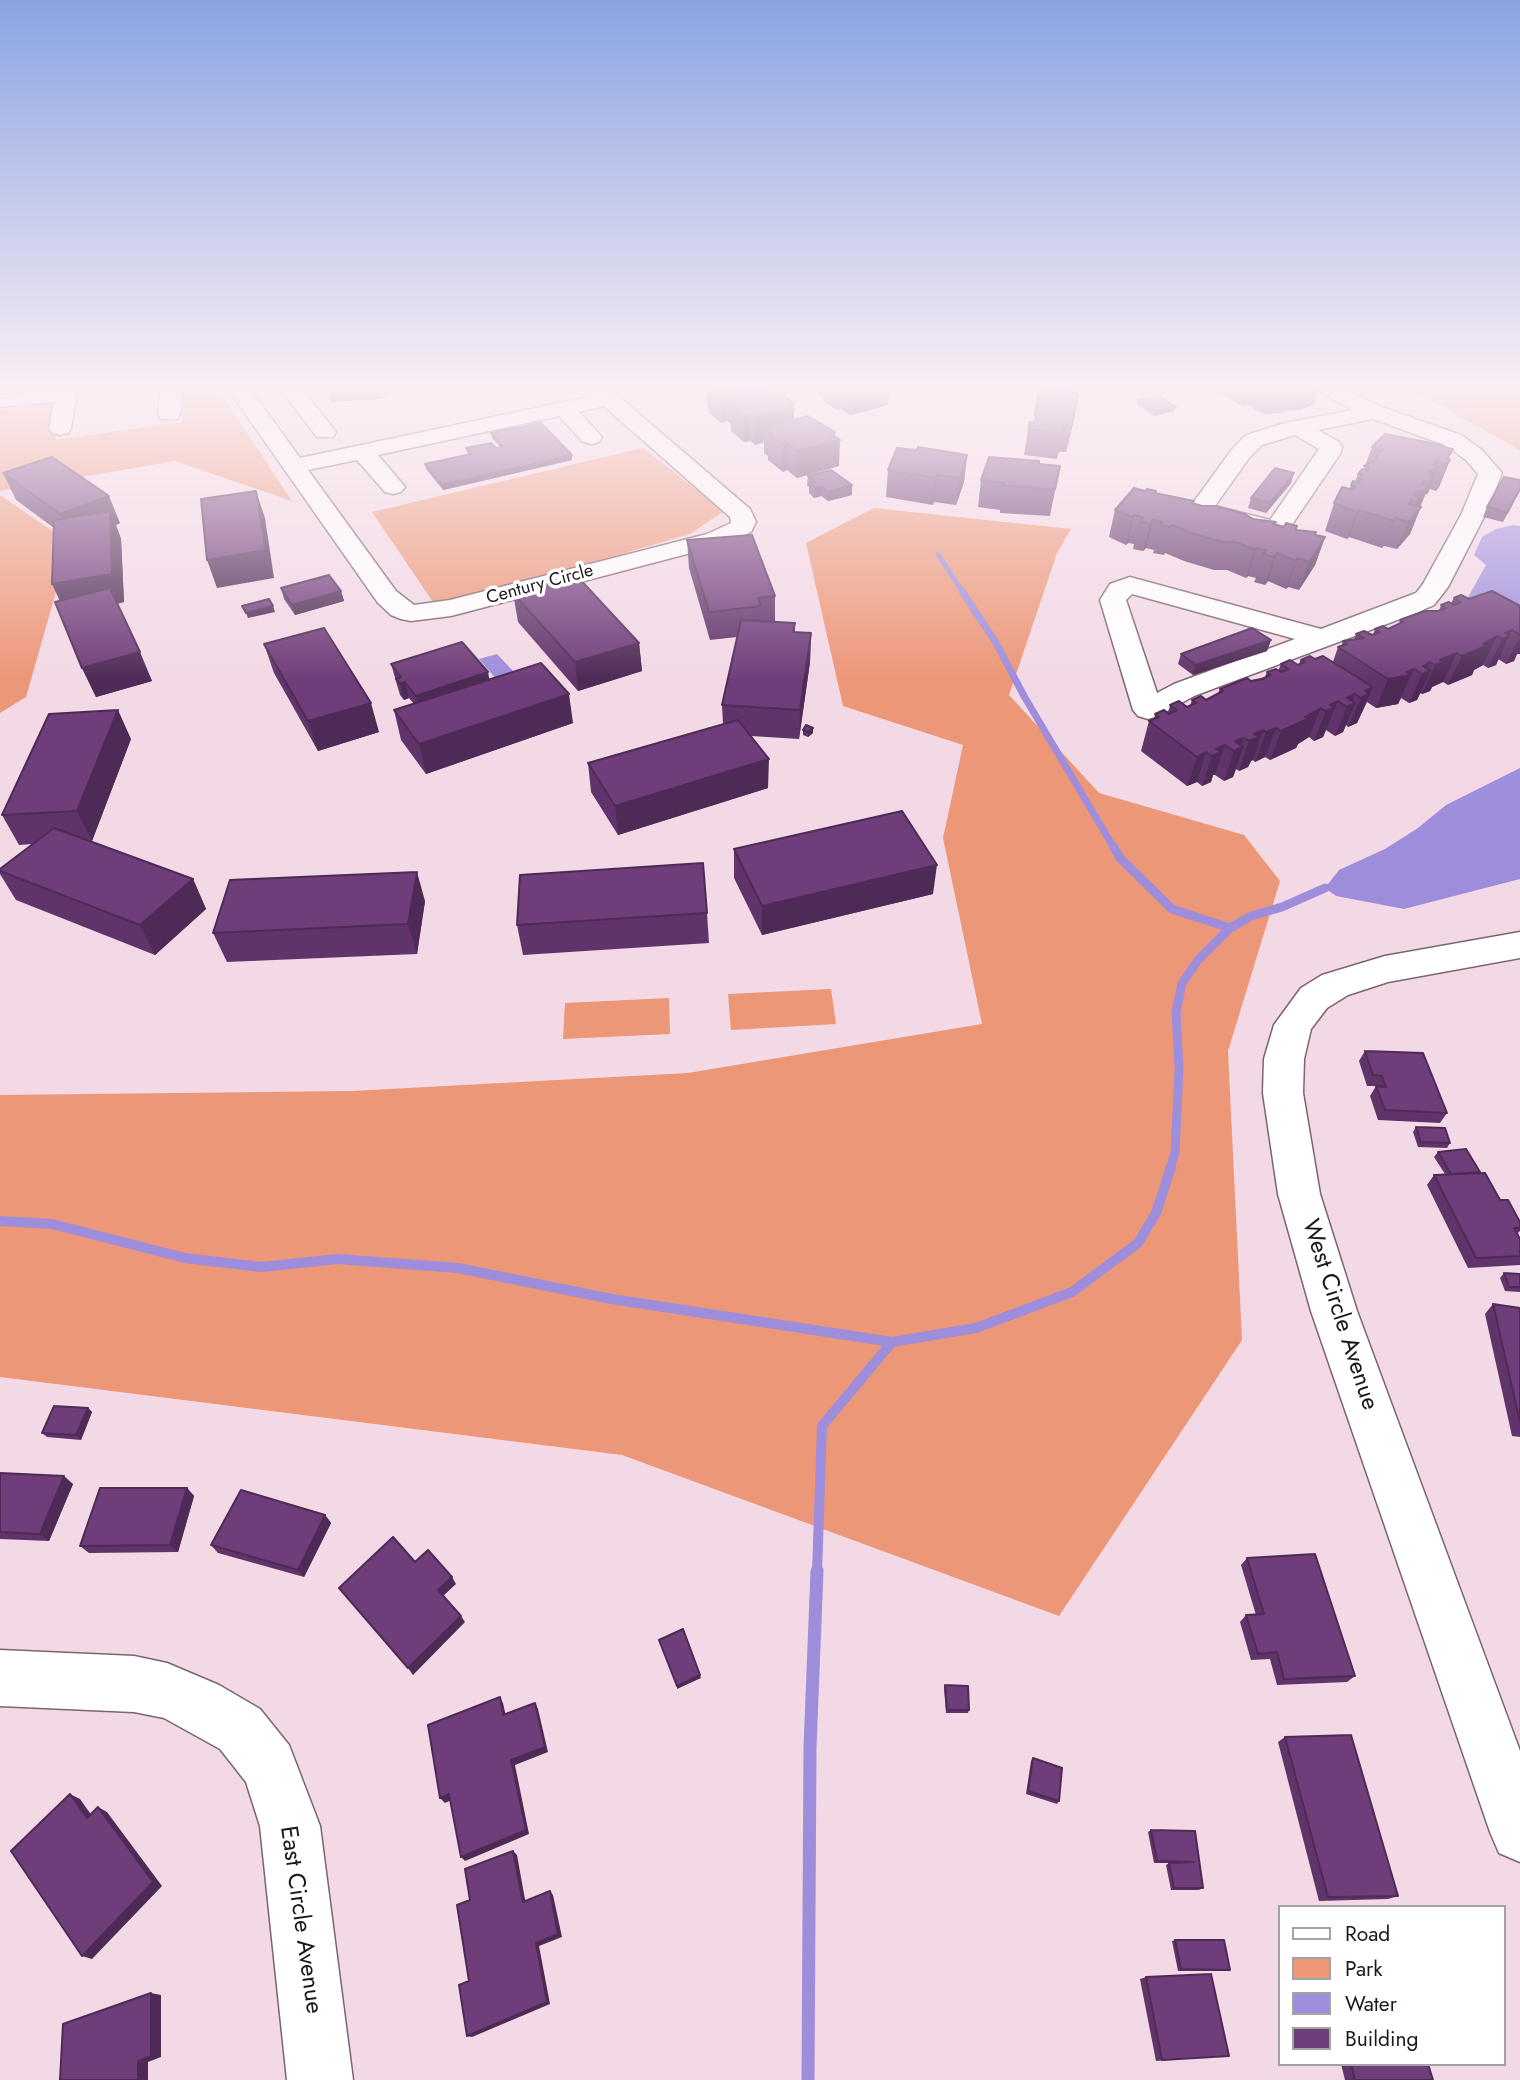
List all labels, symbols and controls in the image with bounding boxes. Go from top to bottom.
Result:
street label: Century Circle [484,560,596,610]
street label: West Circle Avenue [1295,1216,1383,1414]
street label: East Circle Avenue [273,1824,327,2016]
legend [1278,1905,1506,2066]
text: Road [1345,1919,1390,1949]
text: Park [1345,1954,1382,1984]
text: Water [1345,1989,1397,2019]
text: Building [1345,2024,1418,2054]

